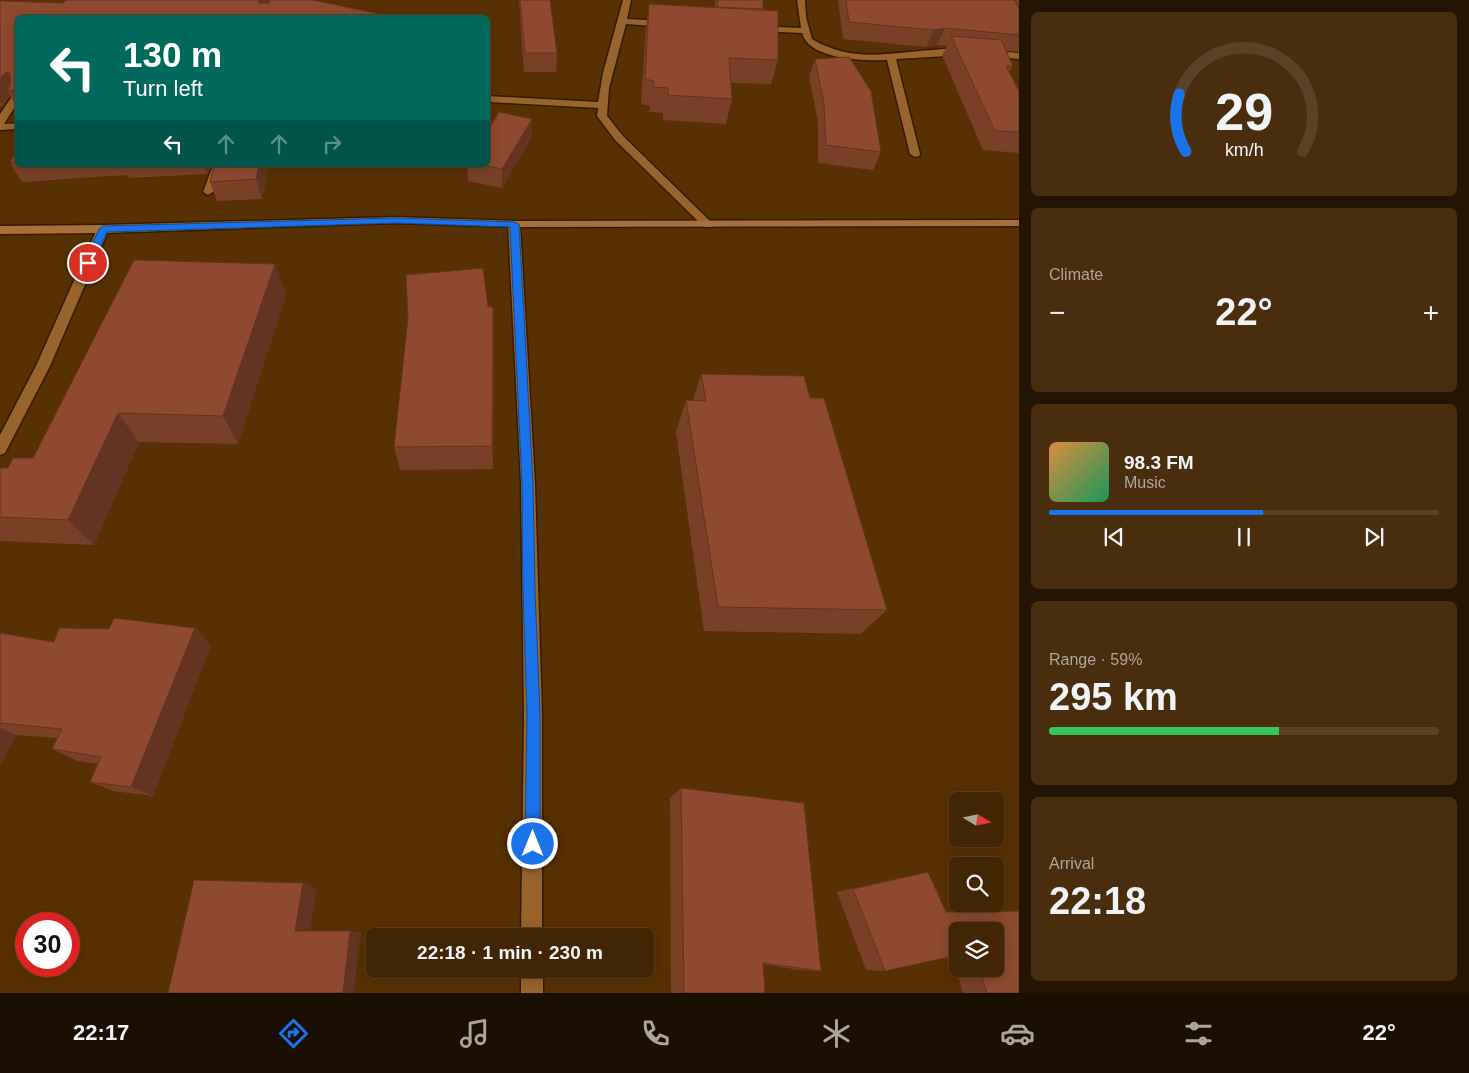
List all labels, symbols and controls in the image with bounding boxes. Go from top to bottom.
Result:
icon: left [40,35,105,100]
text: 130 m [123,35,222,74]
text: Turn left [123,76,203,101]
text: 29 [1215,83,1273,141]
icon: left [159,130,187,158]
icon: ahead [212,130,240,158]
icon: ahead [265,130,293,158]
icon: right [318,130,346,158]
text: km/h [1225,140,1263,160]
pin [67,242,109,284]
icon: arrive [74,249,102,277]
text: Climate [1049,266,1103,283]
text: 22° [1215,291,1273,333]
text: − [1049,297,1065,328]
text: + [1423,297,1439,328]
text: 98.3 FM [1124,452,1194,473]
text: Music [1124,474,1166,491]
icon: previous [1100,523,1128,551]
icon: pause [1230,523,1258,551]
icon: next [1360,523,1388,551]
text: Range · 59% [1049,651,1142,668]
text: 295 km [1049,676,1178,718]
north arrow [949,792,1004,848]
map controls [949,792,1004,977]
position arrow [506,817,558,869]
text: Arrival [1049,855,1094,872]
button: search [949,857,1004,912]
text: 22:18 [1049,880,1146,922]
speed limit sign: 30 [15,912,80,977]
button: layers [949,922,1004,977]
text: 22:18 · 1 min · 230 m [417,942,603,963]
icon: directions [276,1016,311,1051]
icon: music [457,1016,492,1051]
icon: phone [638,1016,673,1051]
icon: climate [819,1016,854,1051]
icon: car [1000,1016,1035,1051]
icon: filters [1181,1016,1216,1051]
text: 22:17 [73,1020,129,1045]
text: 22° [1363,1020,1396,1045]

